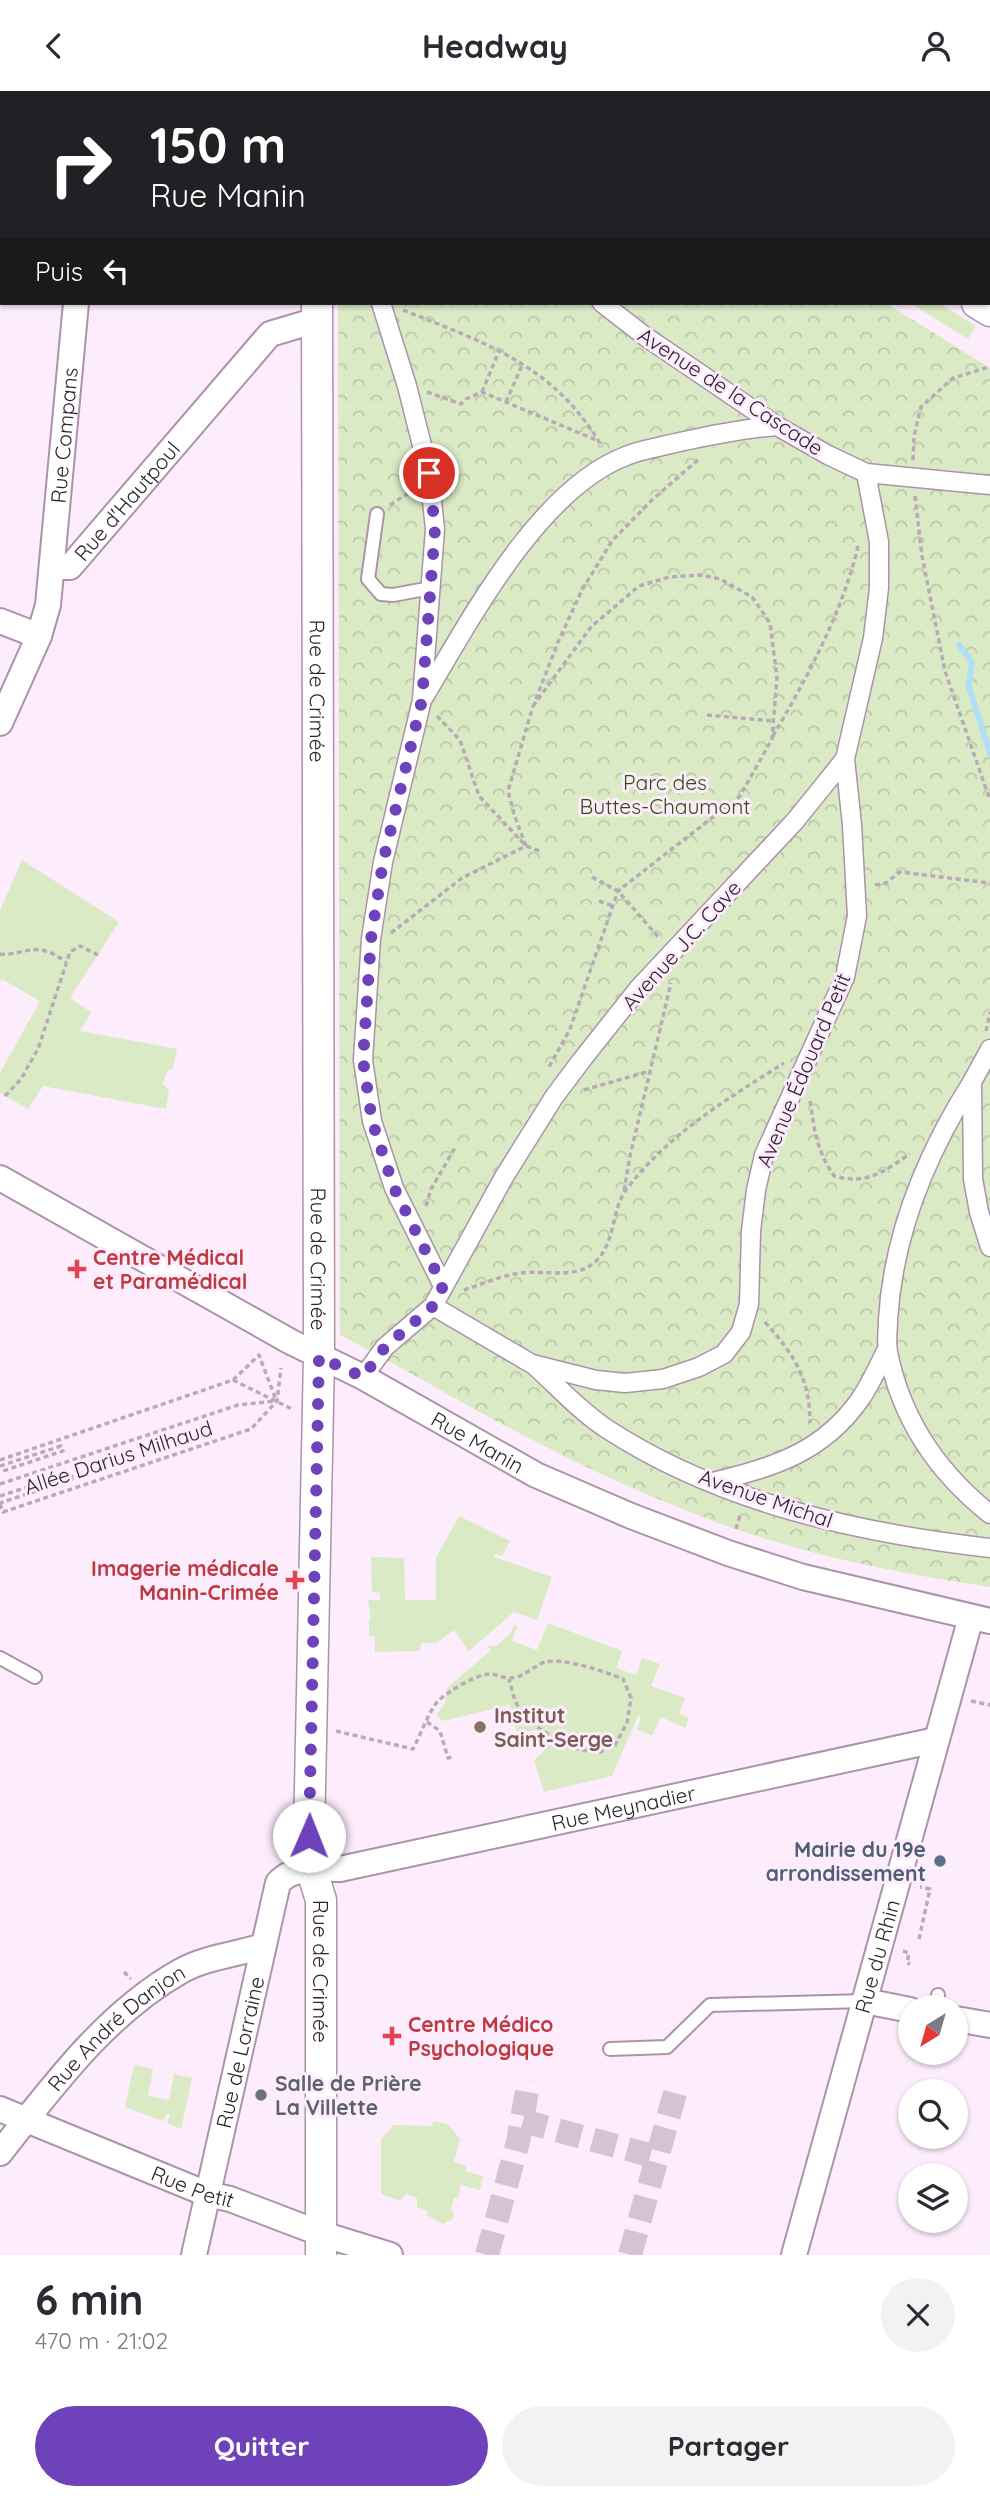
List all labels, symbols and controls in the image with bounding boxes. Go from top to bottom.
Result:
text: Headway [422,26,568,66]
icon: back [35,27,73,65]
icon: person [917,27,955,65]
text: 150 m [150,114,286,175]
icon: right [35,119,126,210]
text: Rue Manin [150,175,306,215]
icon: left [97,252,135,290]
text: Puis [35,255,83,288]
street label: Avenue de la Cascade [633,321,829,461]
street label: Rue Compans [44,366,83,504]
street label: Rue d'Hautpoul [68,436,185,566]
pin [399,443,459,503]
icon: arrive [410,454,448,492]
street label: Rue de Crimée [305,619,331,763]
park label: Parc des Buttes-Chaumont [580,769,750,819]
street label: Avenue J.C. Cave [616,875,746,1015]
street label: Avenue Édouard Petit [750,969,856,1171]
street label: Rue de Crimée [306,1187,332,1331]
place label: Centre Médical et Paramédical [93,1244,247,1294]
marker: Centre Médical et Paramédical [67,1259,87,1279]
street label: Rue Manin [427,1405,529,1479]
street label: Allée Darius Milhaud [21,1414,215,1500]
street label: Avenue Michal [696,1463,836,1533]
place label: Imagerie médicale Manin-Crimée [91,1555,279,1605]
marker: Imagerie médicale Manin-Crimée [285,1570,305,1590]
place label: Institut Saint-Serge [494,1702,613,1752]
marker: Institut Saint-Serge [472,1719,488,1735]
street label: Rue Meynadier [549,1779,698,1836]
position arrow [272,1799,346,1873]
place label: Mairie du 19e arrondissement [766,1836,926,1886]
marker: Mairie du 19e arrondissement [932,1853,948,1869]
street label: Rue du Rhin [849,1897,905,2016]
street label: Rue de Crimée [308,1900,334,2043]
street label: Rue André Danjon [42,1959,190,2096]
street label: Rue de Lorraine [210,1974,270,2130]
north arrow [898,1995,968,2065]
map controls [898,1995,968,2233]
place label: Centre Médico Psychologique [408,2011,554,2061]
marker: Centre Médico Psychologique [382,2026,402,2046]
place label: Salle de Prière La Villette [275,2070,422,2120]
button: search [898,2079,968,2149]
marker: Salle de Prière La Villette [253,2087,269,2103]
street label: Rue Petit [148,2160,238,2213]
button: layers [898,2163,968,2233]
text: 6 min [35,2273,144,2326]
button: close [881,2278,955,2352]
text: 470 m · 21:02 [35,2326,168,2355]
button: Quitter [35,2406,488,2486]
button: Partager [502,2406,955,2486]

